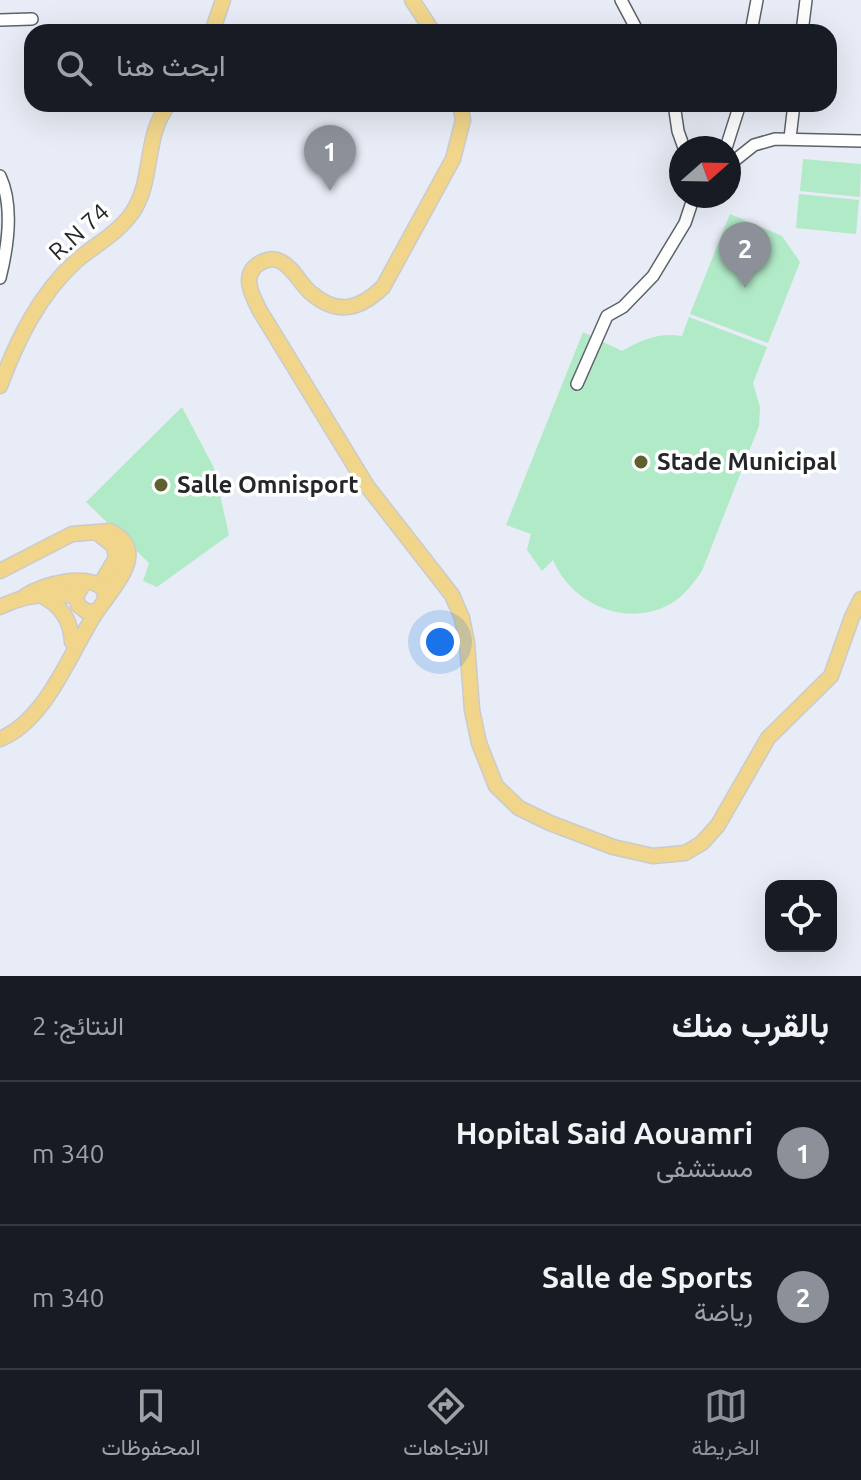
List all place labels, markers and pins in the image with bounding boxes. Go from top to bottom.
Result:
pin: 1 [304,125,356,191]
pin: 2 [719,222,771,288]
place label: Stade Municipal [657,448,837,475]
marker: Stade Municipal [632,453,650,471]
place label: Salle Omnisport [177,471,359,498]
marker: Salle Omnisport [152,476,170,494]

